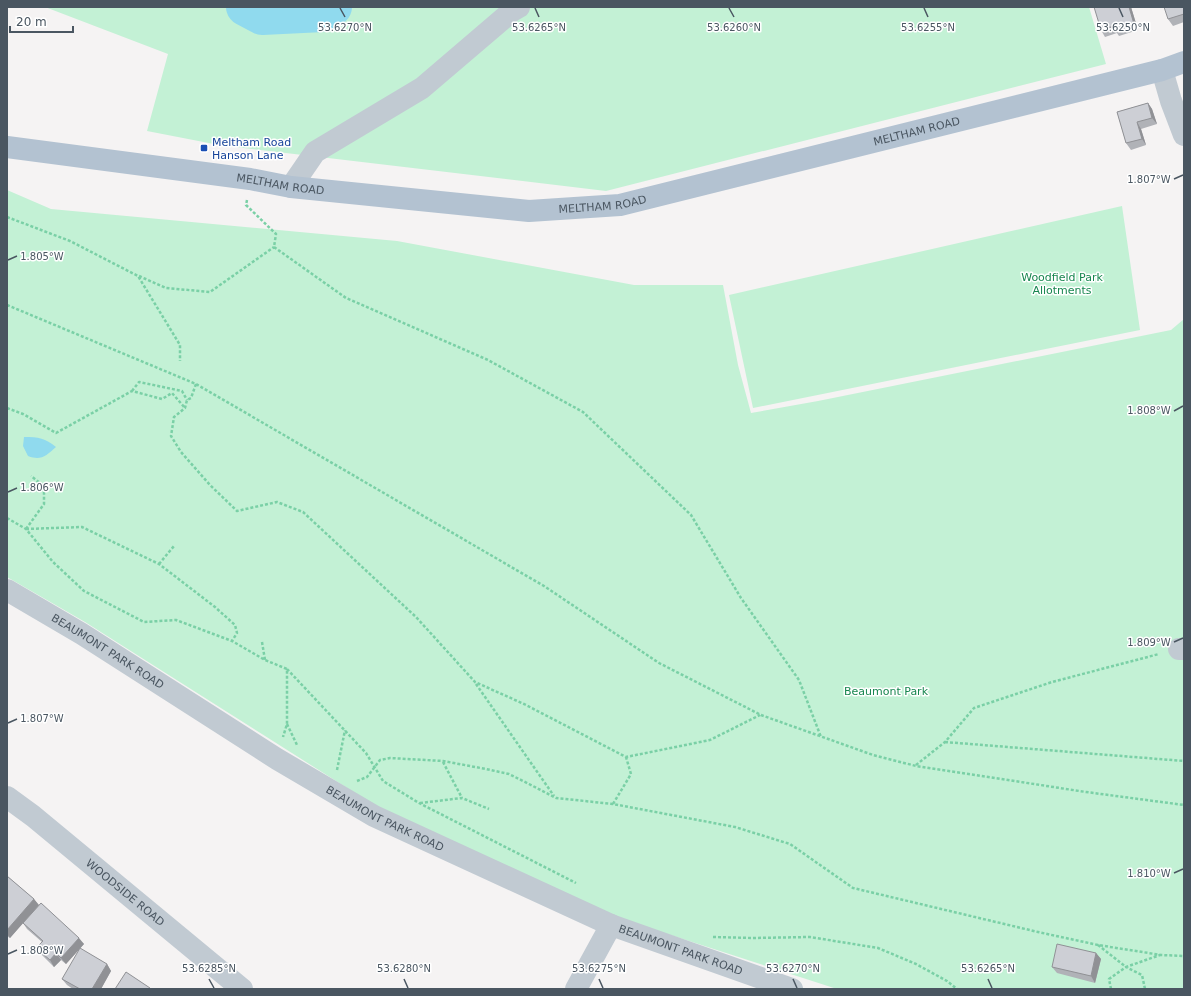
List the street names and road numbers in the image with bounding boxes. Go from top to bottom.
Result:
street label: MELTHAM ROAD [872,114,961,148]
street label: MELTHAM ROAD [236,171,325,197]
street label: MELTHAM ROAD [558,192,648,216]
street label: BEAUMONT PARK ROAD [49,611,167,691]
street label: BEAUMONT PARK ROAD [324,783,446,854]
street label: WOODSIDE ROAD [83,856,167,929]
street label: BEAUMONT PARK ROAD [617,922,745,978]

